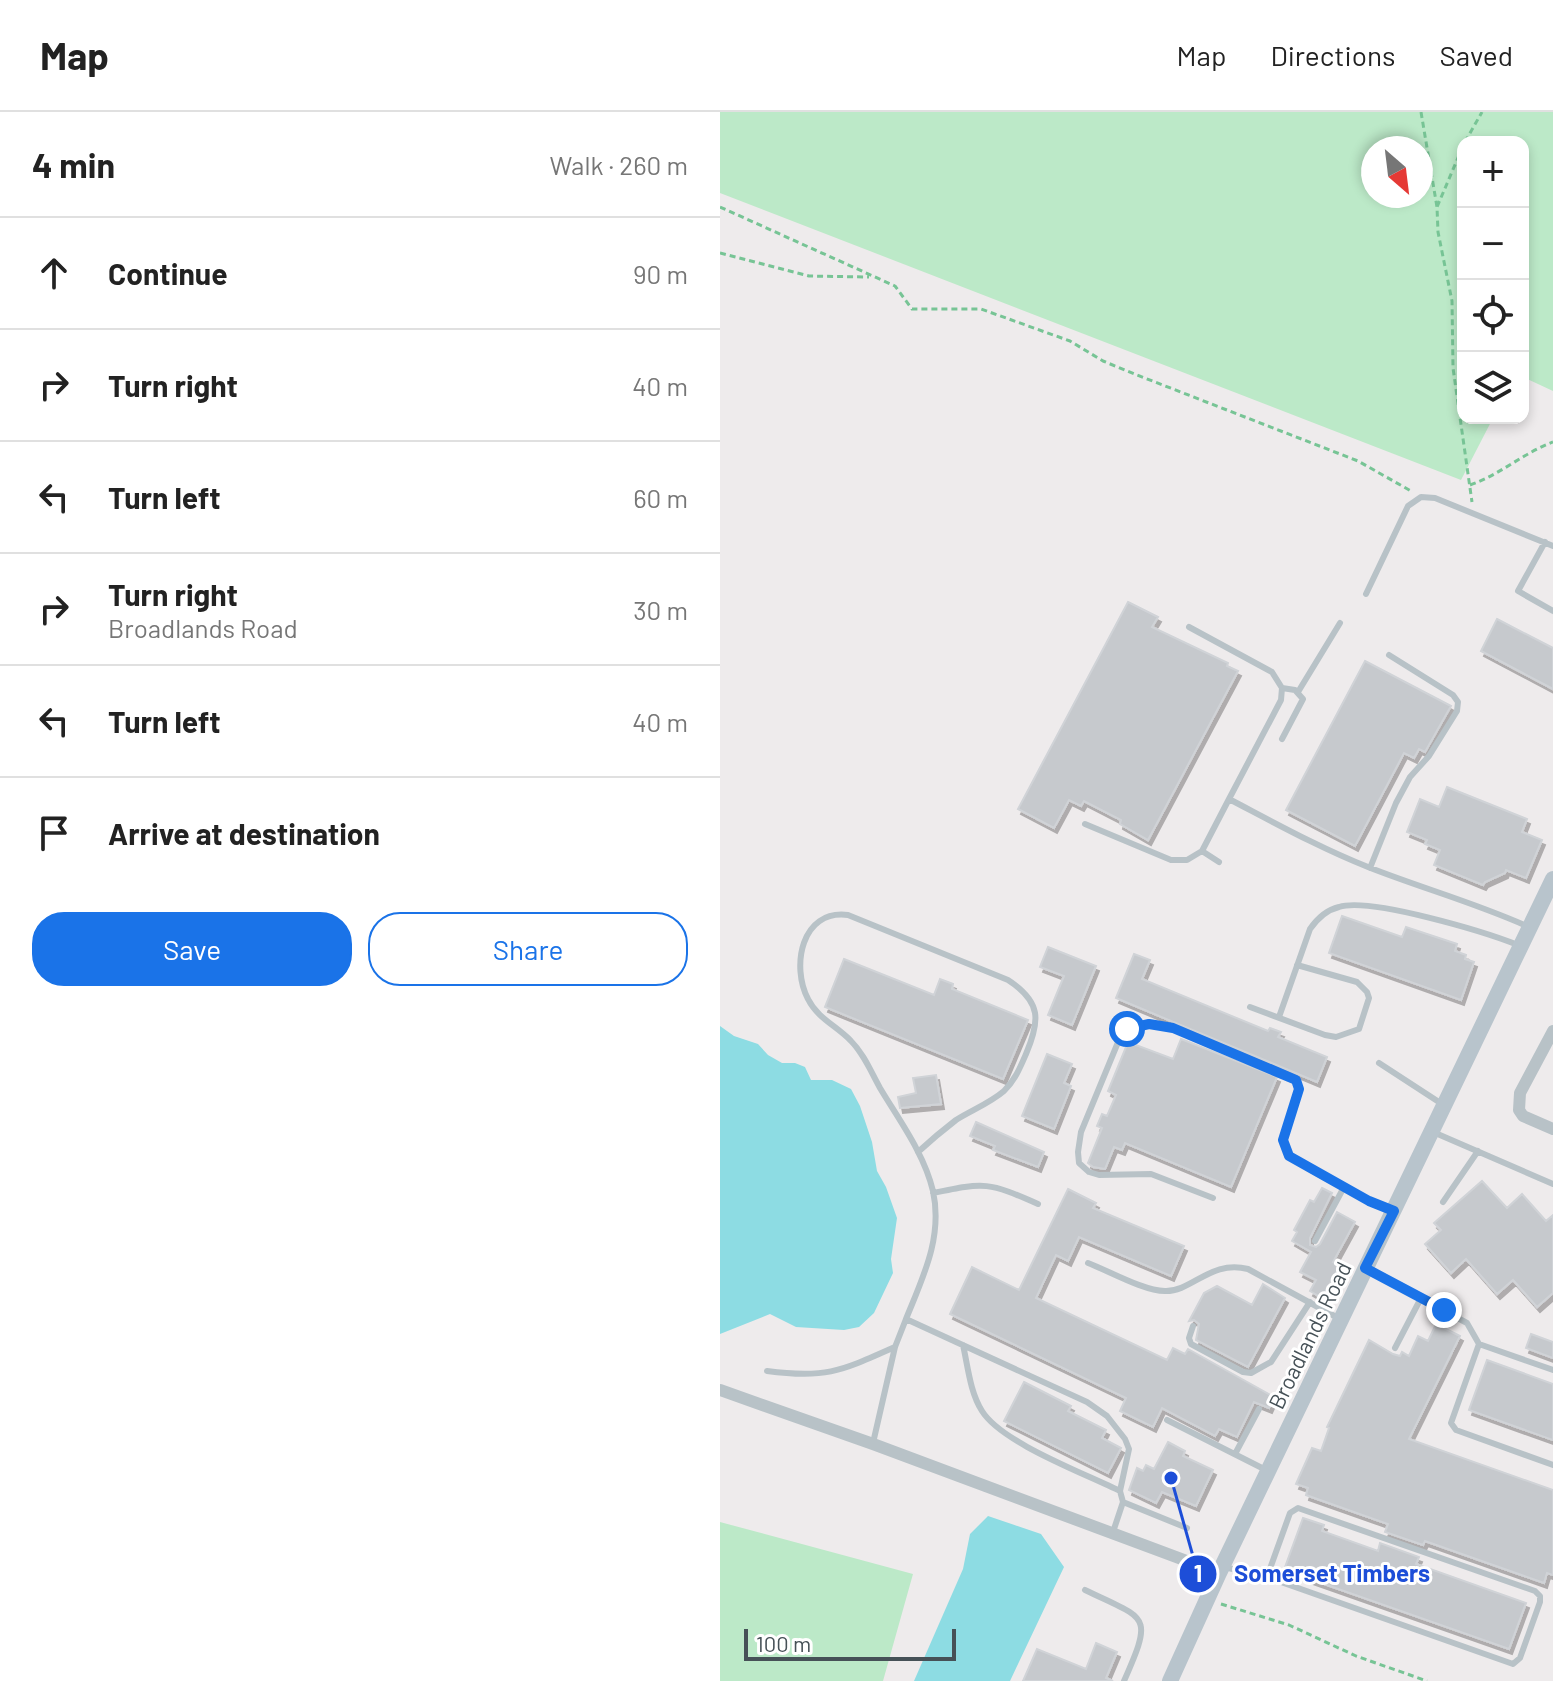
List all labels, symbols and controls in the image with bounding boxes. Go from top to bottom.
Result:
text: Map [40,32,109,78]
text: Map [1177,38,1226,72]
text: Directions [1270,38,1396,72]
text: Saved [1440,38,1513,72]
north arrow [1361,136,1433,208]
map controls [1457,136,1529,424]
button: + [1457,136,1529,208]
text: 4 min [32,144,115,185]
text: Walk · 260 m [550,149,688,180]
button: − [1457,208,1529,280]
icon: ahead [32,251,76,295]
text: Continue [108,255,228,291]
text: 90 m [633,258,688,289]
button: locate [1457,280,1529,352]
button: layers [1457,352,1529,424]
icon: right [32,363,76,407]
text: Turn right [108,367,238,403]
text: 40 m [632,370,688,401]
icon: left [32,475,76,519]
text: Turn left [108,479,221,515]
text: 60 m [633,482,688,513]
text: Turn right [108,576,238,612]
icon: right [32,587,76,631]
text: 30 m [633,594,688,625]
text: Broadlands Road [108,612,298,643]
icon: left [32,699,76,743]
text: Turn left [108,703,221,739]
text: 40 m [632,706,688,737]
icon: arrive [32,811,76,855]
text: Arrive at destination [108,815,380,851]
button: Save [32,912,352,986]
button: Share [368,912,688,986]
route start [1109,1011,1145,1047]
street label: Broadlands Road [1262,1257,1356,1413]
route end [1426,1292,1462,1328]
callout: Somerset Timbers [1178,1550,1446,1598]
text: 1 [1194,1558,1202,1587]
text: Somerset Timbers [1234,1558,1430,1587]
scale bar [744,1625,956,1661]
text: 100 m [756,1630,811,1656]

